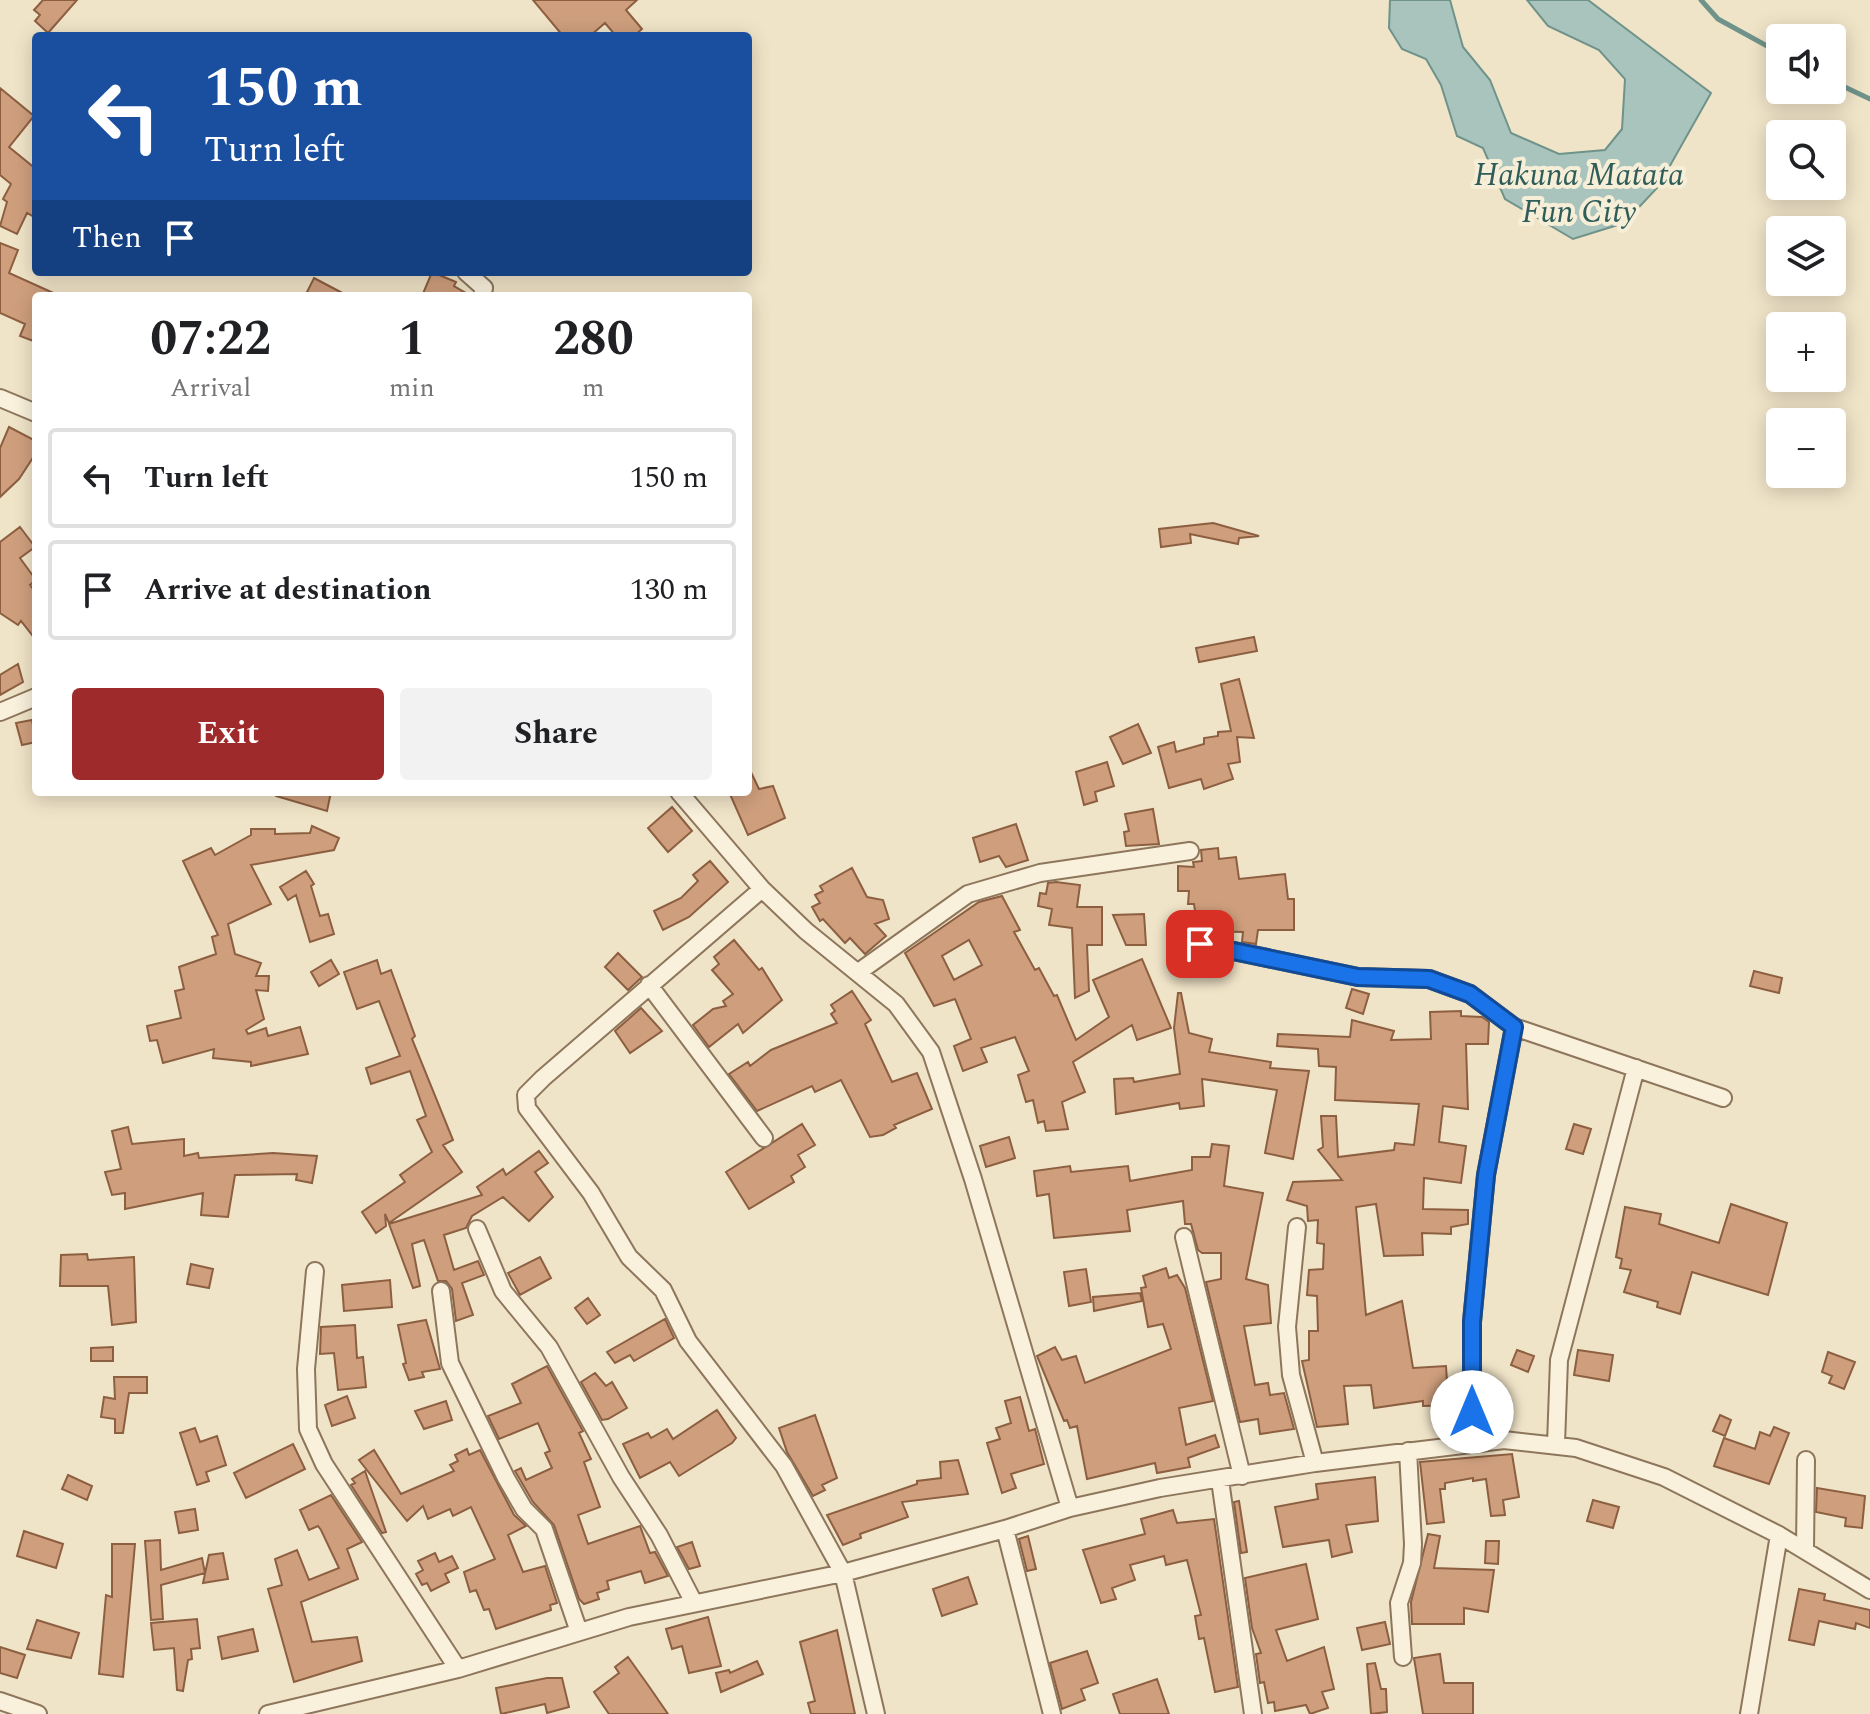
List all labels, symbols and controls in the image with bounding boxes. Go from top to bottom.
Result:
map controls [1766,24,1846,488]
button: sound [1766,24,1846,104]
text: 150 m [204,46,363,131]
icon: left [72,64,176,168]
button: search [1766,120,1846,200]
text: Turn left [204,123,345,178]
water label: Hakuna Matata Fun City [1474,151,1684,237]
text: Then [72,215,142,261]
icon: arrive [158,216,202,260]
button: layers [1766,216,1846,296]
text: 07:22 [150,303,271,376]
text: 1 [398,303,425,376]
text: 280 [553,303,634,376]
button: + [1766,312,1846,392]
text: Arrival [170,368,251,408]
text: min [389,368,435,408]
text: m [582,368,604,408]
button: − [1766,408,1846,488]
text: Turn left [144,455,269,501]
text: 150 m [630,455,708,501]
icon: left [76,456,120,500]
text: Arrive at destination [144,567,431,613]
text: 130 m [630,567,708,613]
icon: arrive [76,568,120,612]
button: Exit [72,688,384,780]
button: Share [400,688,712,780]
pin [1166,910,1234,978]
icon: arrive [1178,922,1222,966]
position arrow [1430,1370,1514,1454]

